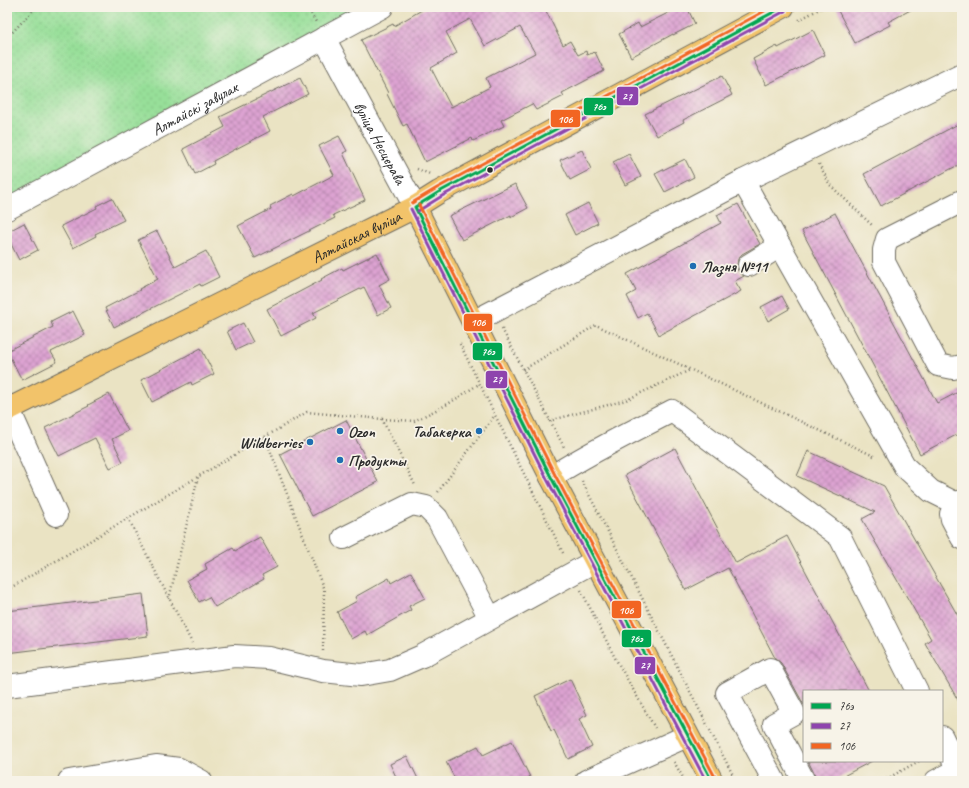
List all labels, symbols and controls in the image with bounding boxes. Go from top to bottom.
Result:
street label: Алтайскі завулак [149,77,243,140]
line badge: 27 [616,86,639,106]
text: 27 [622,89,633,103]
line badge: 76э [583,97,614,116]
street label: вуліца Несцерава [349,98,411,189]
text: 76э [592,99,607,113]
line badge: 106 [550,109,581,128]
text: 106 [557,112,573,126]
unlabelled marker [485,165,495,175]
street label: Алтайская вуліца [309,206,406,268]
place label: Лазня №11 [701,257,769,277]
marker: Лазня №11 [688,261,698,271]
line badge: 106 [463,313,493,332]
text: 106 [470,315,486,329]
line badge: 76э [472,342,503,361]
text: 76э [481,344,496,358]
line badge: 27 [485,370,508,389]
text: 27 [492,372,503,386]
place label: Ozon [348,422,375,442]
place label: Табакерка [412,422,473,442]
marker: Ozon [335,426,345,436]
marker: Табакерка [474,426,484,436]
place label: Wildberries [240,433,303,453]
marker: Wildberries [305,437,315,447]
place label: Продукты [348,451,407,471]
marker: Продукты [335,455,345,465]
line badge: 106 [611,600,642,619]
text: 106 [618,603,634,617]
line badge: 76э [621,629,652,648]
text: 76э [629,631,644,645]
line badge: 27 [634,656,656,675]
text: 27 [640,658,651,672]
legend [803,690,943,762]
text: 76э [839,698,855,714]
text: 27 [839,718,850,734]
text: 106 [839,738,856,754]

